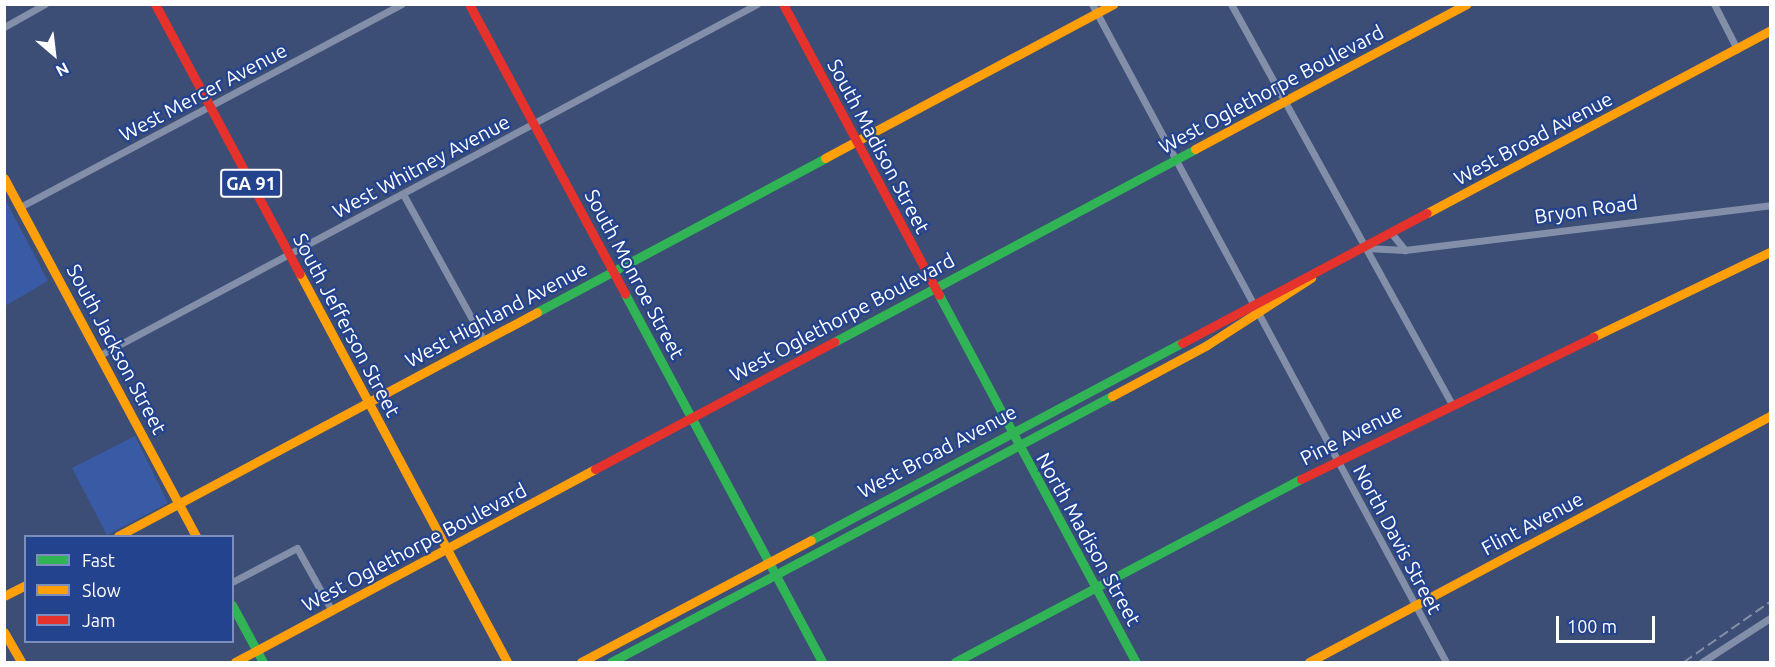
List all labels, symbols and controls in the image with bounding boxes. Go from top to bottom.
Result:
street label: West Oglethorpe Boulevard [1155,20,1387,158]
north arrow [24,24,84,84]
street label: West Mercer Avenue [115,38,291,146]
street label: South Madison Street [823,55,935,237]
text: N [53,59,72,81]
street label: West Broad Avenue [1450,86,1616,190]
street label: West Whitney Avenue [328,109,514,223]
road number: GA 91 [220,168,282,198]
street label: South Monroe Street [580,185,690,363]
street label: Bryon Road [1533,190,1639,228]
street label: South Jefferson Street [288,229,406,421]
street label: West Oglethorpe Boulevard [726,248,958,386]
street label: West Highland Avenue [401,256,591,372]
street label: South Jackson Street [62,260,172,438]
street label: Pine Avenue [1296,398,1406,470]
street label: West Broad Avenue [854,399,1020,503]
street label: North Madison Street [1032,448,1146,630]
street label: North Davis Street [1349,460,1447,618]
street label: West Oglethorpe Boulevard [298,478,530,616]
street label: Flint Avenue [1477,486,1587,560]
legend [24,535,234,643]
text: Fast [82,550,115,570]
text: Slow [82,580,121,600]
scale bar [1559,604,1658,642]
text: Jam [82,610,116,630]
text: 100 m [1567,616,1617,636]

